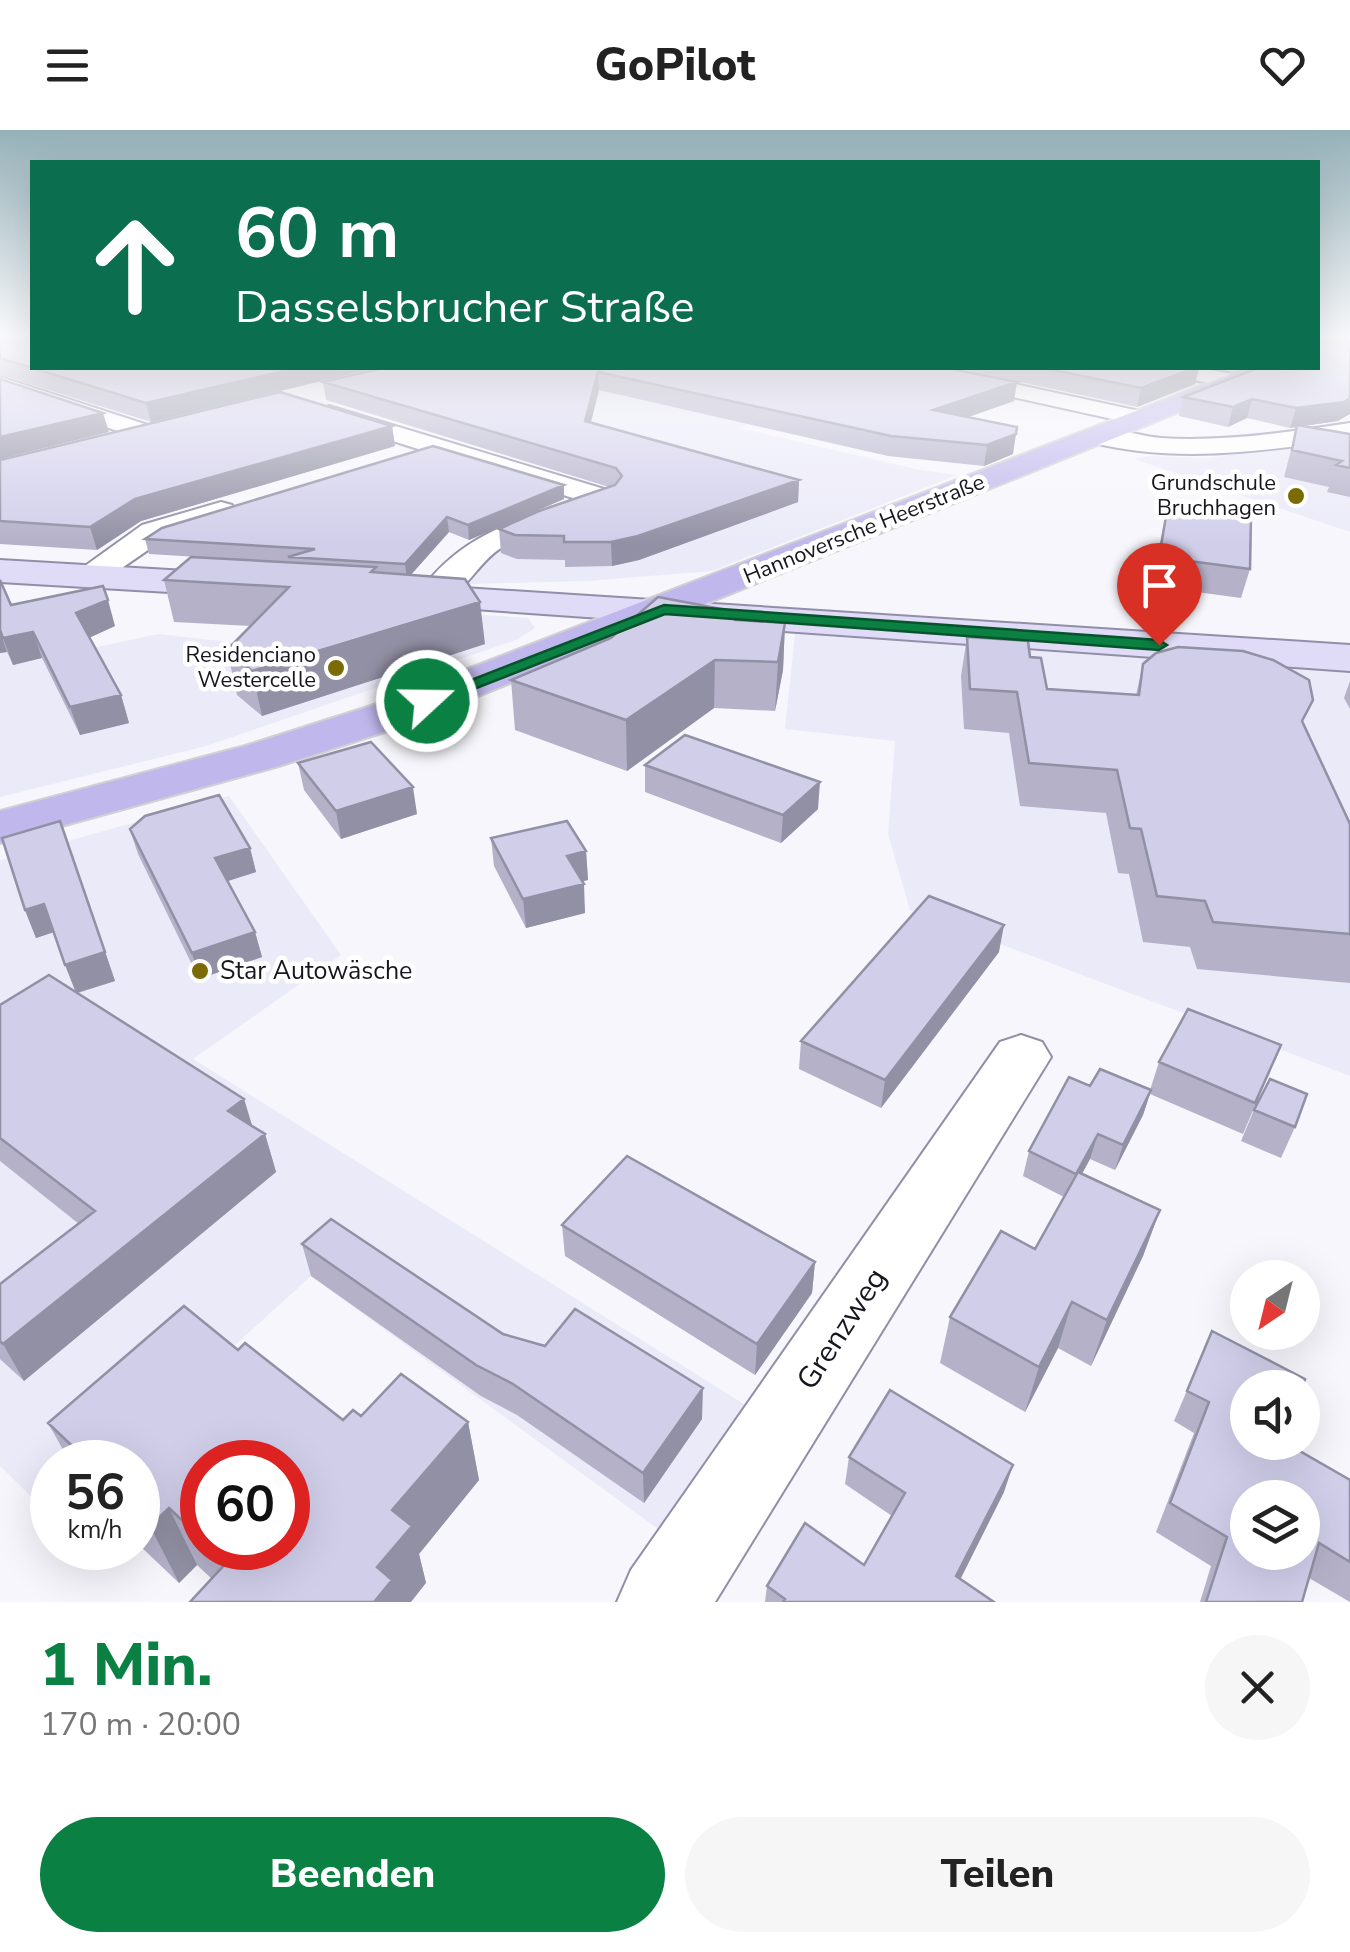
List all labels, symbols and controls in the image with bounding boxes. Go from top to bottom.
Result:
text: GoPilot [594,35,756,96]
icon: menu [40,38,95,93]
icon: heart [1255,38,1310,93]
text: 60 m [235,186,399,282]
icon: ahead [70,200,200,330]
text: Dasselsbrucher Straße [235,277,695,338]
street label: Hannoversche Heerstraße [739,467,989,591]
place label: Grundschule Bruchhagen [1151,468,1276,523]
marker: Grundschule Bruchhagen [1285,485,1307,507]
pin [1117,543,1202,646]
icon: arrive [1132,558,1187,613]
place label: Residenciano Westercelle [185,640,316,695]
position arrow [375,649,479,753]
marker: Residenciano Westercelle [325,657,347,679]
place label: Star Autowäsche [220,954,412,988]
marker: Star Autowäsche [189,960,211,982]
street label: Grenzweg [787,1260,897,1398]
north arrow [1230,1260,1320,1350]
map controls [1230,1260,1320,1570]
button: sound [1230,1370,1320,1460]
speed limit sign: 60 [180,1440,310,1570]
text: 56 [65,1458,125,1527]
button: layers [1230,1480,1320,1570]
text: km/h [67,1513,123,1547]
text: 1 Min. [40,1624,213,1706]
button: close [1205,1635,1310,1740]
text: 170 m · 20:00 [40,1703,241,1746]
button: Beenden [40,1817,665,1932]
button: Teilen [685,1817,1310,1932]

